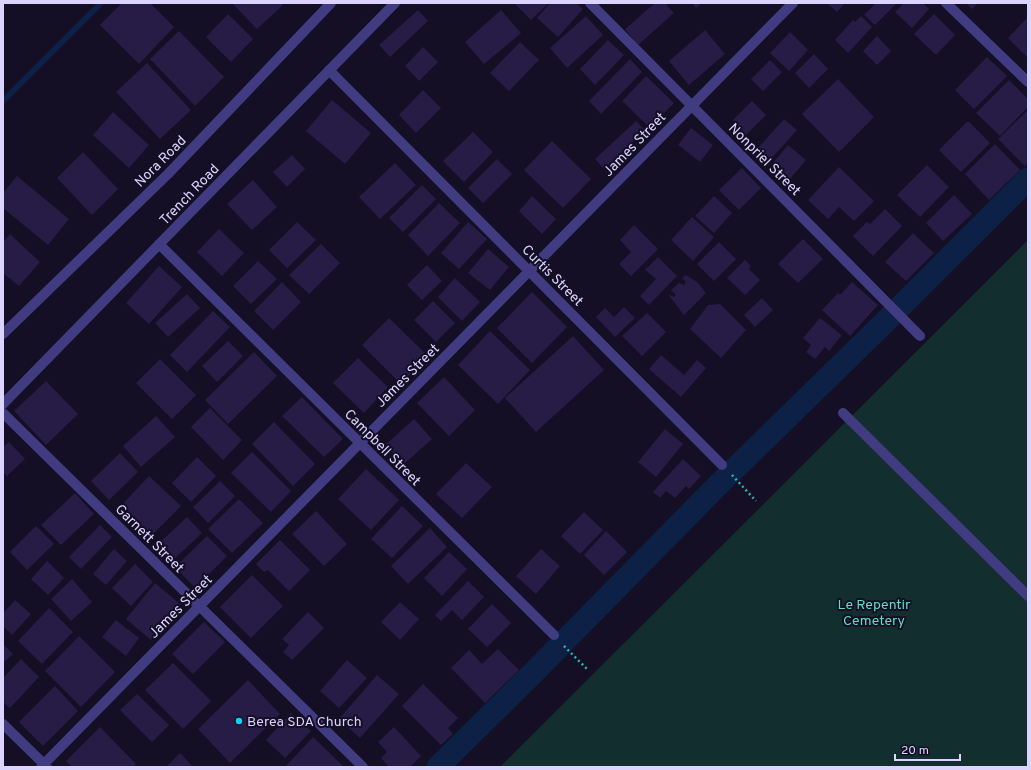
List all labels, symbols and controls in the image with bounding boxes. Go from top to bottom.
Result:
street label: James Street [600,109,670,181]
street label: Nonpriel Street [724,120,804,200]
street label: Nora Road [132,133,190,191]
street label: Trench Road [157,161,223,229]
street label: Curtis Street [518,242,586,310]
street label: James Street [373,341,443,411]
street label: Campbell Street [340,406,424,490]
street label: Garnett Street [111,501,187,577]
street label: James Street [146,572,216,642]
park label: Le Repentir Cemetery [838,597,911,630]
place label: Berea SDA Church [247,714,362,731]
marker: Berea SDA Church [234,716,244,726]
scale bar [895,736,960,762]
text: 20 m [901,743,929,759]

